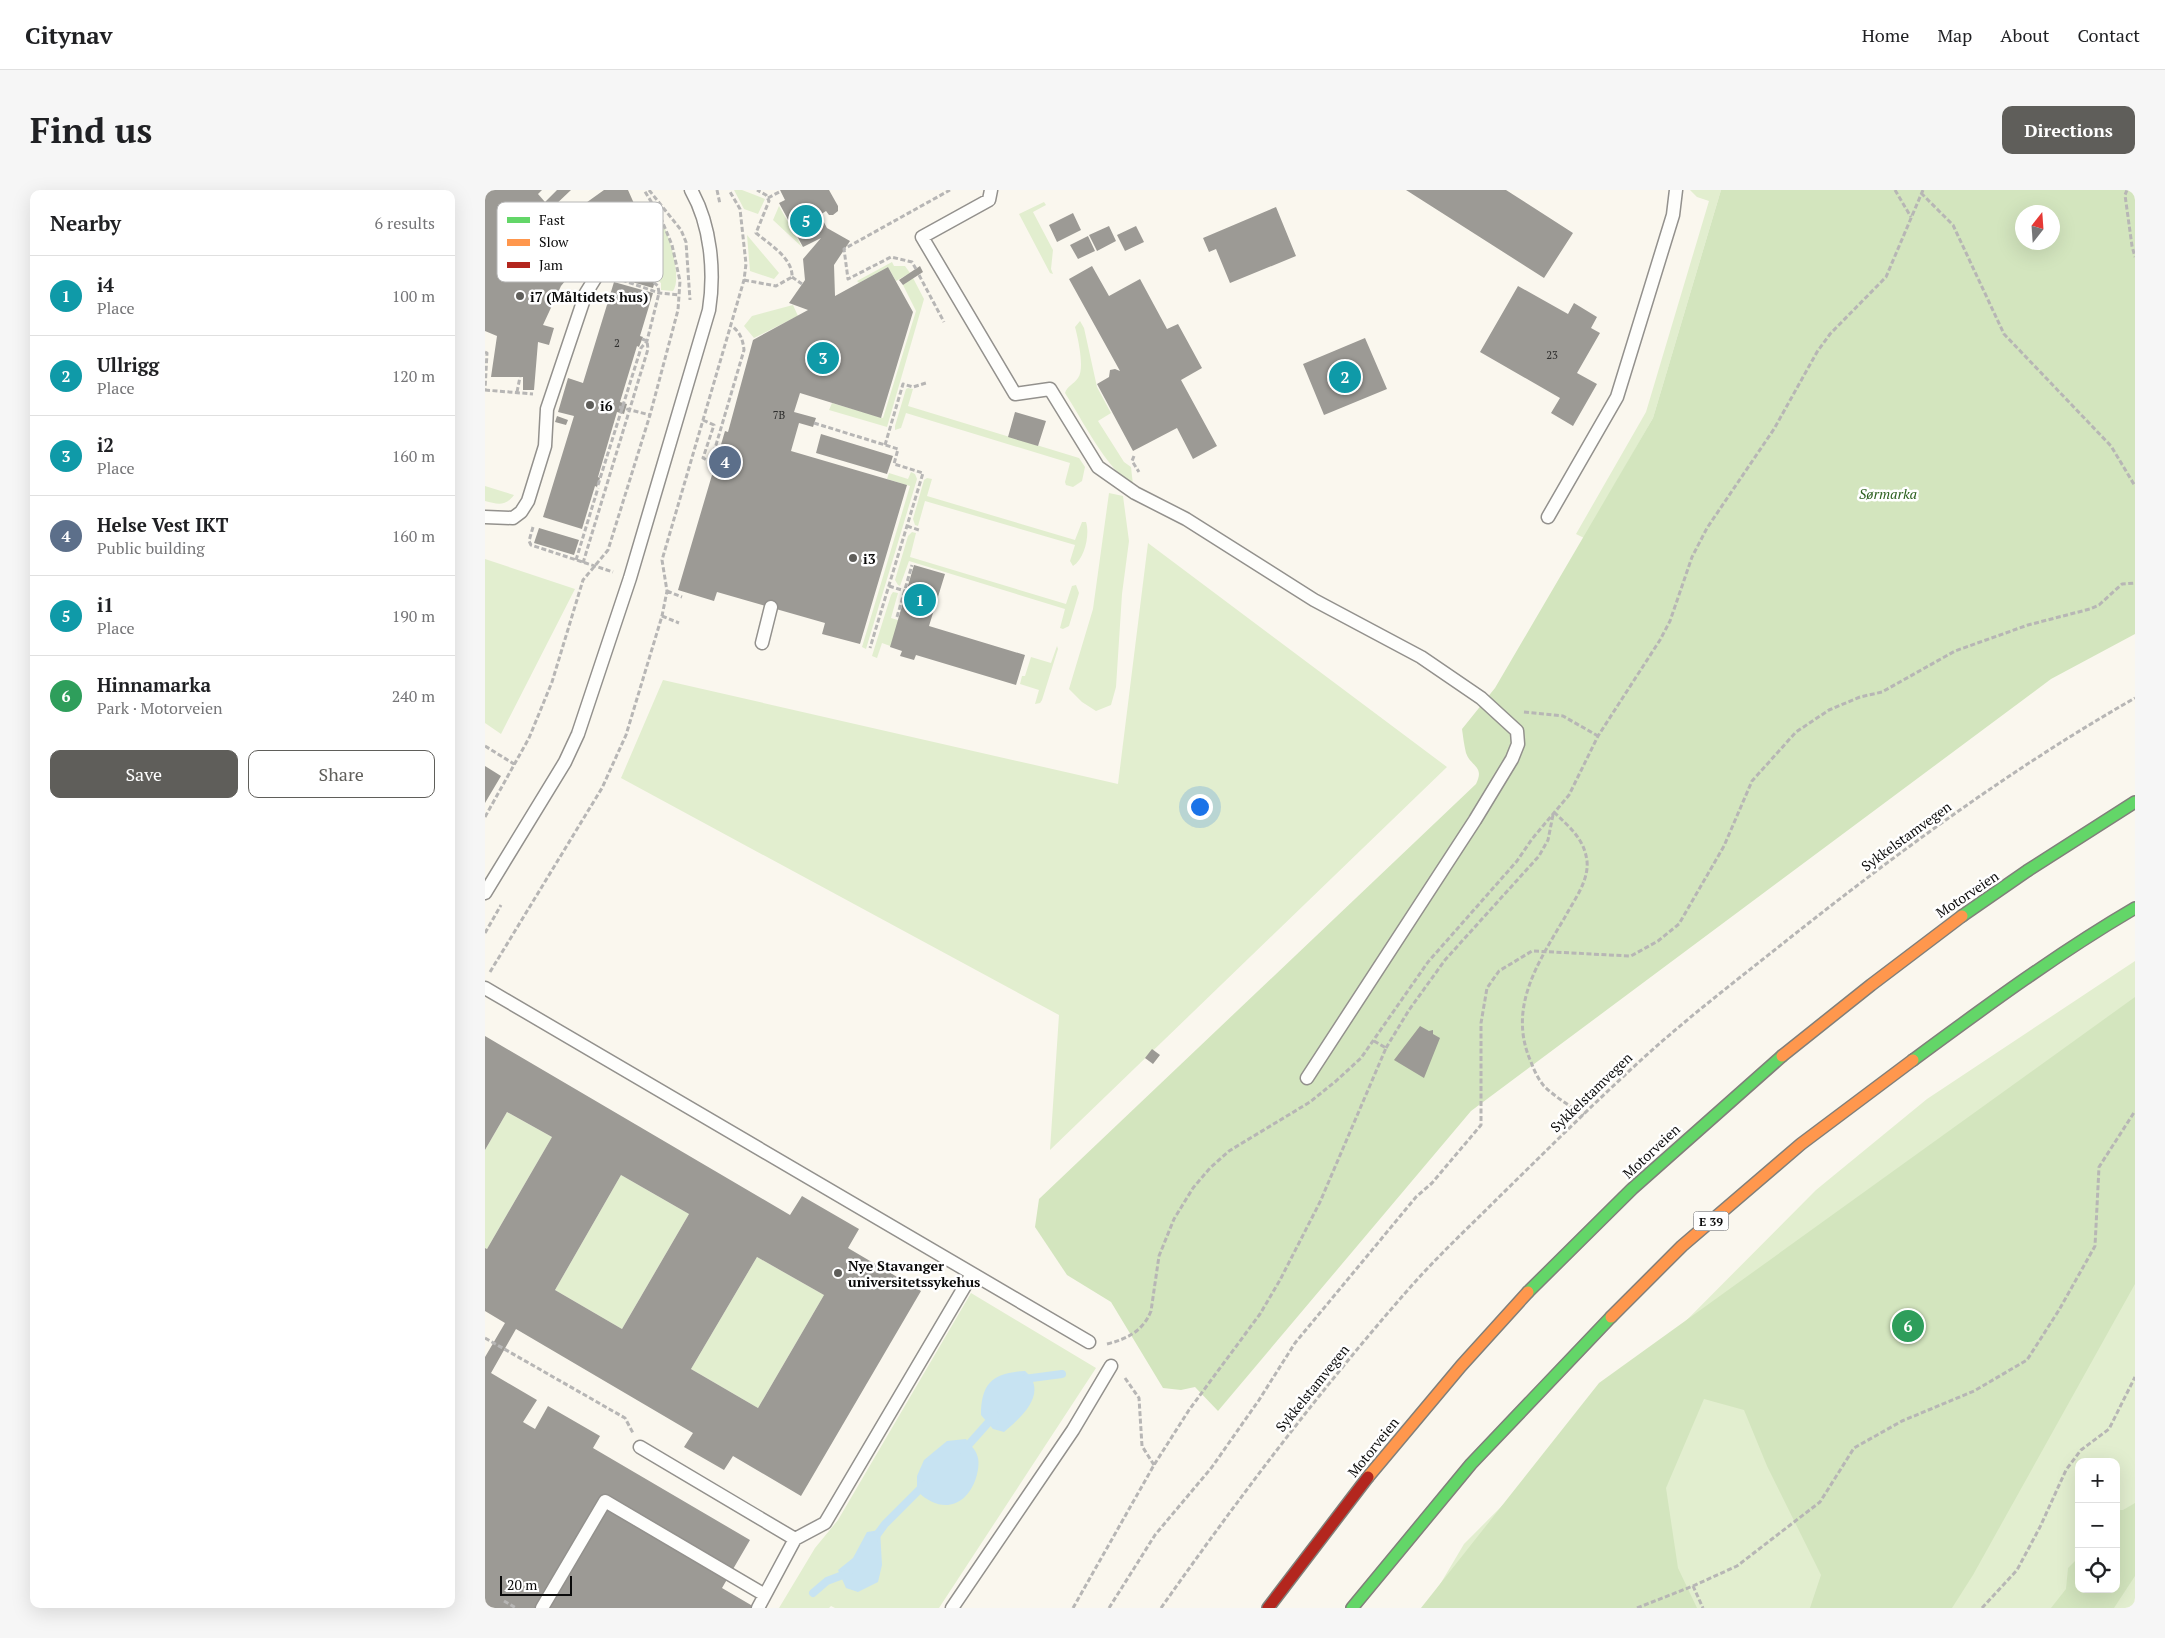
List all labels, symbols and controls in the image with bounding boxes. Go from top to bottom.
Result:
text: Citynav [25,19,112,51]
text: Home [1862,23,1909,47]
text: Map [1937,23,1972,47]
text: About [2000,23,2049,47]
text: Contact [2077,23,2140,47]
button: Directions [2002,106,2135,154]
text: Find us [30,107,152,153]
legend [497,202,663,282]
pin: 5 [790,202,822,240]
north arrow [2015,205,2060,250]
text: Nearby [50,209,121,237]
text: Fast [539,210,566,229]
text: 6 results [375,212,435,234]
text: Slow [539,232,569,251]
text: Jam [539,255,563,274]
text: i4 [97,272,114,297]
text: 1 [61,285,71,307]
text: 100 m [392,285,435,307]
place label: i7 (Måltidets hus) [530,287,648,306]
marker: i7 (Måltidets hus) [514,290,526,302]
text: Place [97,297,135,319]
house number: 2 [614,336,620,350]
pin: 3 [807,339,839,377]
house number: 23 [1546,348,1558,362]
text: Ullrigg [97,352,159,377]
pin: 2 [1329,358,1361,396]
text: 2 [61,365,71,387]
text: 120 m [392,365,435,387]
text: Place [97,377,135,399]
place label: i6 [600,396,613,415]
marker: i6 [584,399,596,411]
house number: 7B [773,408,786,422]
text: i2 [97,432,114,457]
pin: 4 [709,443,741,481]
text: 3 [61,445,71,467]
text: 160 m [392,445,435,467]
text: Place [97,457,135,479]
park label: Sørmarka [1859,484,1917,503]
text: Helse Vest IKT [97,512,228,537]
text: 4 [61,525,71,547]
text: 160 m [392,525,435,547]
text: Public building [97,537,205,559]
place label: i3 [863,549,876,568]
marker: i3 [847,552,859,564]
pin: 1 [904,581,936,619]
text: i1 [97,592,114,617]
text: 5 [61,605,71,627]
text: 190 m [392,605,435,627]
text: Place [97,617,135,639]
text: Hinnamarka [97,672,211,697]
text: 6 [61,685,71,707]
text: 240 m [392,685,435,707]
text: Park · Motorveien [97,697,223,719]
button: Save [50,750,238,798]
button: Share [248,750,435,798]
your location [1187,794,1213,820]
street label: Sykkelstamvegen [1857,796,1955,875]
street label: Motorveien [1932,866,2003,922]
street label: Sykkelstamvegen [1546,1047,1637,1136]
street label: Motorveien [1618,1119,1684,1182]
road number: E 39 [1693,1211,1729,1230]
place label: Nye Stavanger universitetssykehus [848,1256,980,1291]
marker: Nye Stavanger universitetssykehus [832,1267,844,1279]
pin: 6 [1892,1307,1924,1345]
street label: Sykkelstamvegen [1271,1340,1354,1436]
street label: Motorveien [1343,1413,1403,1481]
map controls [2075,1458,2120,1593]
button: + [2075,1458,2120,1503]
button: − [2075,1503,2120,1548]
button: locate [2075,1548,2120,1593]
scale bar [500,1573,573,1596]
text: 20 m [507,1575,537,1594]

